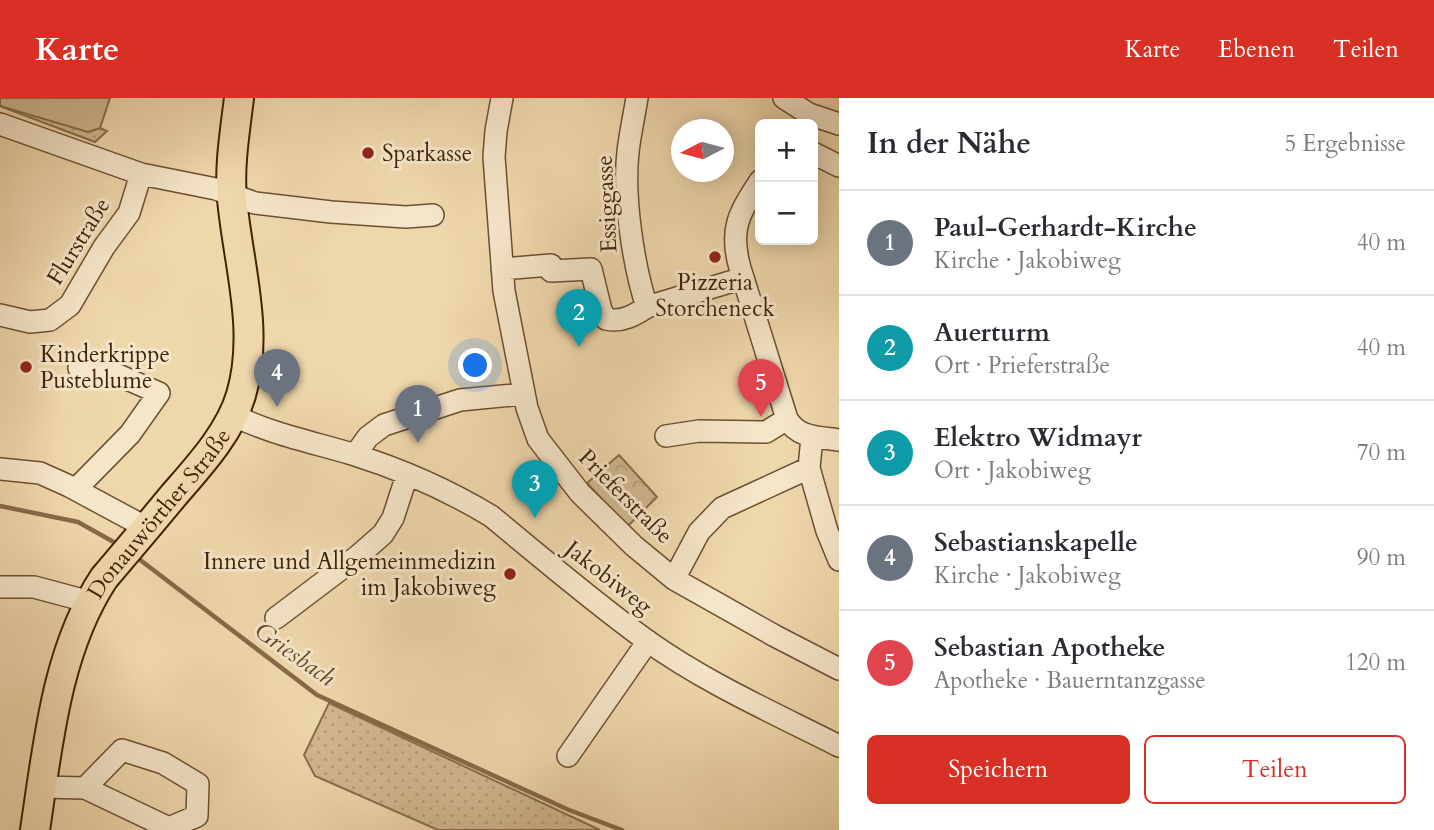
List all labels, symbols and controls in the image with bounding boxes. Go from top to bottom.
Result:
text: Karte [35,27,119,72]
text: Karte [1125,33,1180,66]
text: Ebenen [1218,33,1295,66]
text: Teilen [1333,33,1399,66]
north arrow [671,119,734,182]
map controls [755,119,818,245]
button: + [755,119,818,182]
text: In der Nähe [867,123,1031,164]
text: 5 Ergebnisse [1284,128,1406,159]
place label: Sparkasse [382,138,472,169]
marker: Sparkasse [360,145,376,161]
street label: Essiggasse [588,154,625,254]
button: − [755,182,818,245]
street label: Flurstraße [39,192,117,291]
text: Paul-Gerhardt-Kirche [934,210,1197,245]
text: 1 [884,227,896,258]
text: 40 m [1357,227,1406,258]
text: Kirche · Jakobiweg [934,245,1121,276]
marker: Pizzeria Storcheneck [707,249,723,265]
place label: Pizzeria Storcheneck [655,267,775,324]
pin: 2 [556,289,602,347]
text: Auerturm [934,315,1050,350]
text: 2 [884,332,896,363]
text: 40 m [1357,332,1406,363]
place label: Kinderkrippe Pusteblume [40,339,170,396]
your location [458,348,492,382]
pin: 4 [254,349,300,407]
text: Ort · Prieferstraße [934,350,1110,381]
marker: Kinderkrippe Pusteblume [18,359,34,375]
pin: 5 [738,359,784,417]
pin: 1 [395,385,441,443]
text: Elektro Widmayr [934,420,1142,455]
street label: Donauwörther Straße [80,422,238,605]
text: 3 [884,437,896,468]
text: 70 m [1357,437,1406,468]
street label: Prieferstraße [571,442,680,551]
text: Ort · Jakobiweg [934,455,1091,486]
pin: 3 [512,460,558,518]
text: Sebastianskapelle [934,525,1138,560]
street label: Jakobiweg [556,532,659,621]
text: 4 [884,542,896,573]
text: 90 m [1357,542,1406,573]
place label: Innere und Allgemeinmedizin im Jakobiweg [203,546,496,603]
text: Kirche · Jakobiweg [934,560,1121,591]
marker: Innere und Allgemeinmedizin im Jakobiweg [502,566,518,582]
water label: Griesbach [248,615,342,694]
text: Sebastian Apotheke [934,630,1165,665]
text: 5 [884,647,896,678]
text: 120 m [1345,647,1406,678]
text: Apotheke · Bauerntanzgasse [934,665,1206,696]
button: Speichern [867,735,1130,804]
button: Teilen [1144,735,1406,804]

